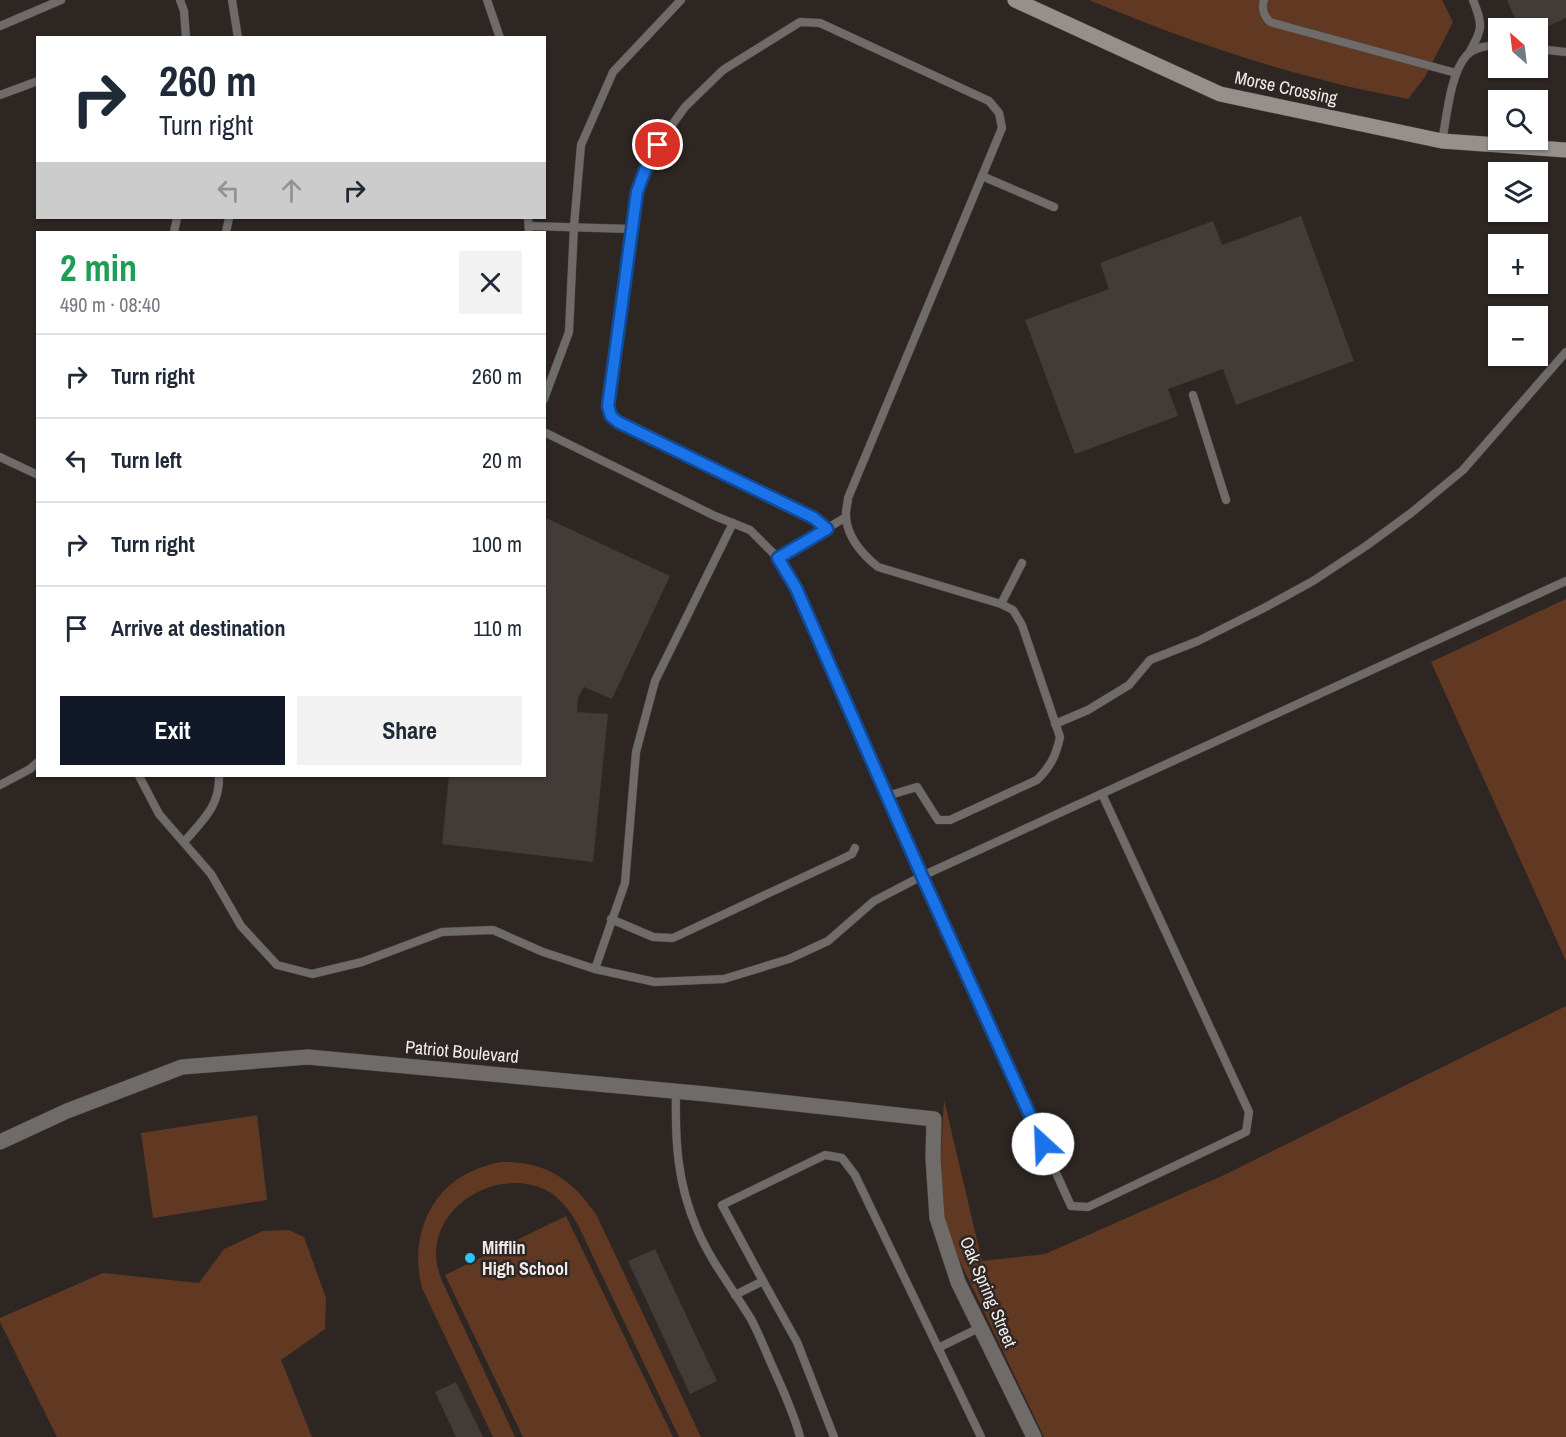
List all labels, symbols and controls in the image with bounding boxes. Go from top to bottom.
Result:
north arrow [1488,18,1548,78]
map controls [1488,18,1548,366]
text: 260 m [159,53,257,109]
icon: right [60,60,138,138]
street label: Morse Crossing [1233,64,1340,111]
button: search [1488,90,1548,150]
text: Turn right [159,107,253,143]
pin [632,119,683,170]
icon: arrive [641,128,674,161]
button: layers [1488,162,1548,222]
icon: left [212,174,245,207]
icon: ahead [275,174,308,207]
icon: right [338,174,371,207]
button: + [1488,234,1548,294]
text: 2 min [60,244,137,292]
button: close [459,251,522,314]
text: 490 m · 08:40 [60,291,160,318]
button: − [1488,306,1548,366]
icon: right [60,360,93,393]
text: Turn right [111,361,195,391]
text: 260 m [472,361,522,391]
icon: left [60,444,93,477]
text: Turn left [111,445,182,475]
text: 20 m [482,445,522,475]
icon: right [60,528,93,561]
text: Turn right [111,529,195,559]
text: 100 m [472,529,522,559]
icon: arrive [60,612,93,645]
text: Arrive at destination [111,613,285,643]
text: 110 m [473,613,522,643]
button: Exit [60,696,285,765]
button: Share [297,696,522,765]
street label: Patriot Boulevard [404,1034,520,1069]
position arrow [1011,1112,1075,1176]
street label: Oak Spring Street [954,1233,1023,1351]
place label: Mifflin High School [482,1235,568,1281]
marker: Mifflin High School [463,1251,477,1265]

